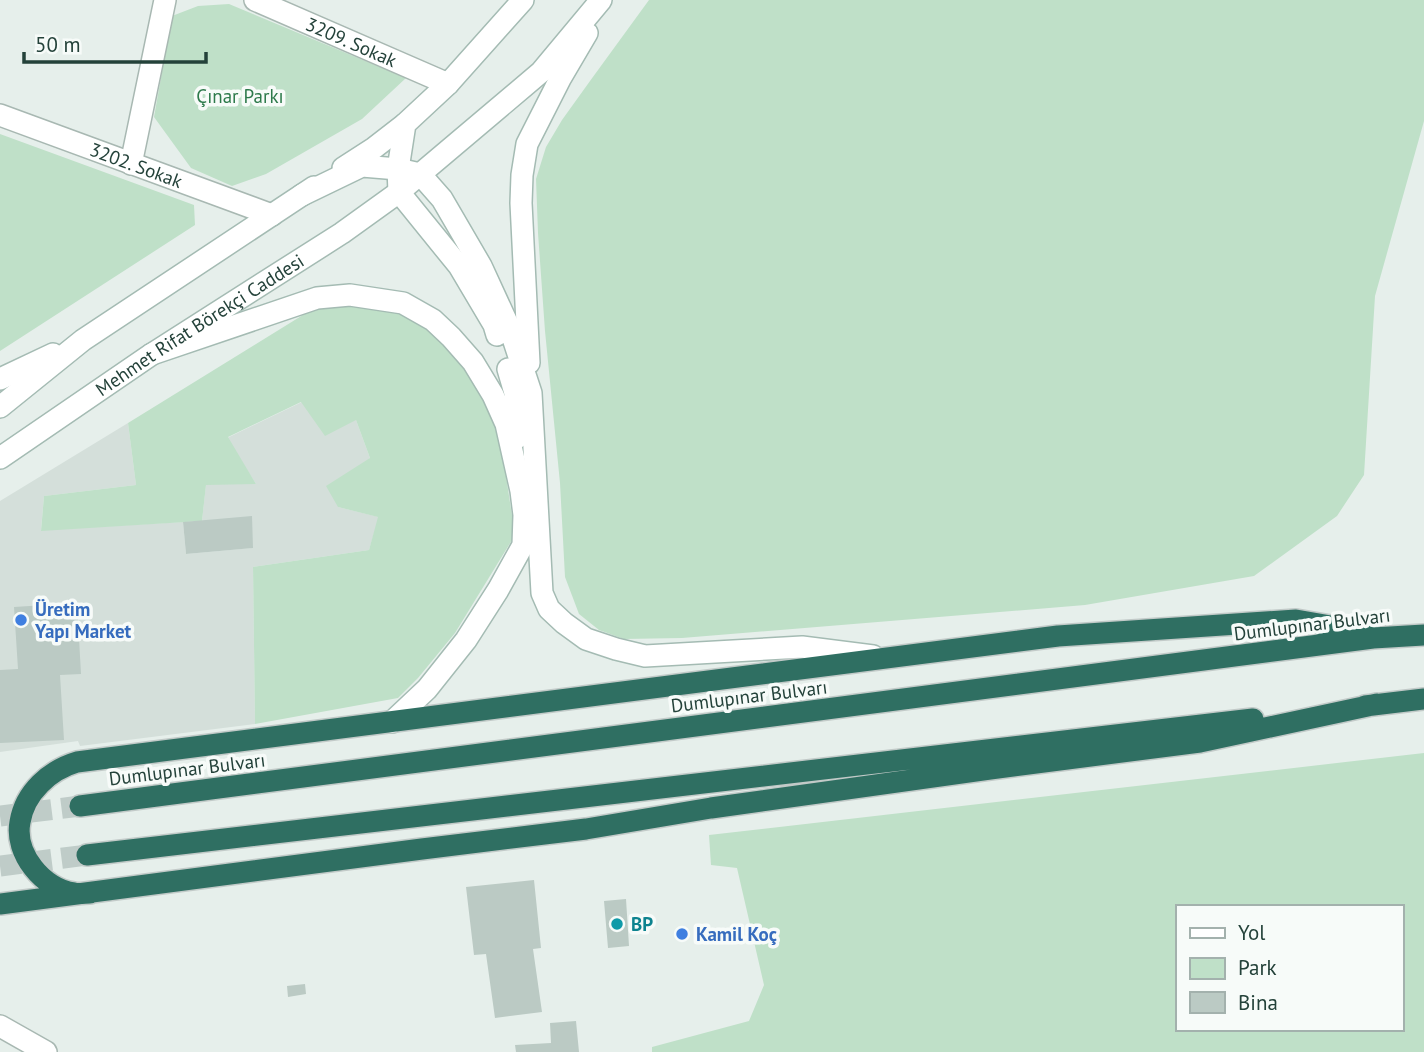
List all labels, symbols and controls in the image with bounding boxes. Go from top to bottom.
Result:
street label: 3209. Sokak [302,12,401,72]
scale bar [24,21,206,65]
text: 50 m [35,31,81,58]
park label: Çınar Parkı [196,84,284,108]
street label: 3202. Sokak [86,137,186,193]
street label: Mehmet Rifat Börekçi Caddesi [91,249,308,401]
place label: Üretim Yapı Market [34,597,132,643]
street label: Dumlupınar Bulvarı [1232,602,1392,646]
marker: Üretim Yapı Market [13,612,29,628]
street label: Dumlupınar Bulvarı [669,674,829,718]
street label: Dumlupınar Bulvarı [107,747,267,791]
legend [1176,905,1403,1031]
place label: BP [631,912,653,936]
marker: BP [609,916,625,932]
text: Yol [1238,919,1265,946]
place label: Kamil Koç [696,922,777,946]
marker: Kamil Koç [674,926,690,942]
text: Park [1238,954,1277,981]
text: Bina [1238,989,1278,1016]

